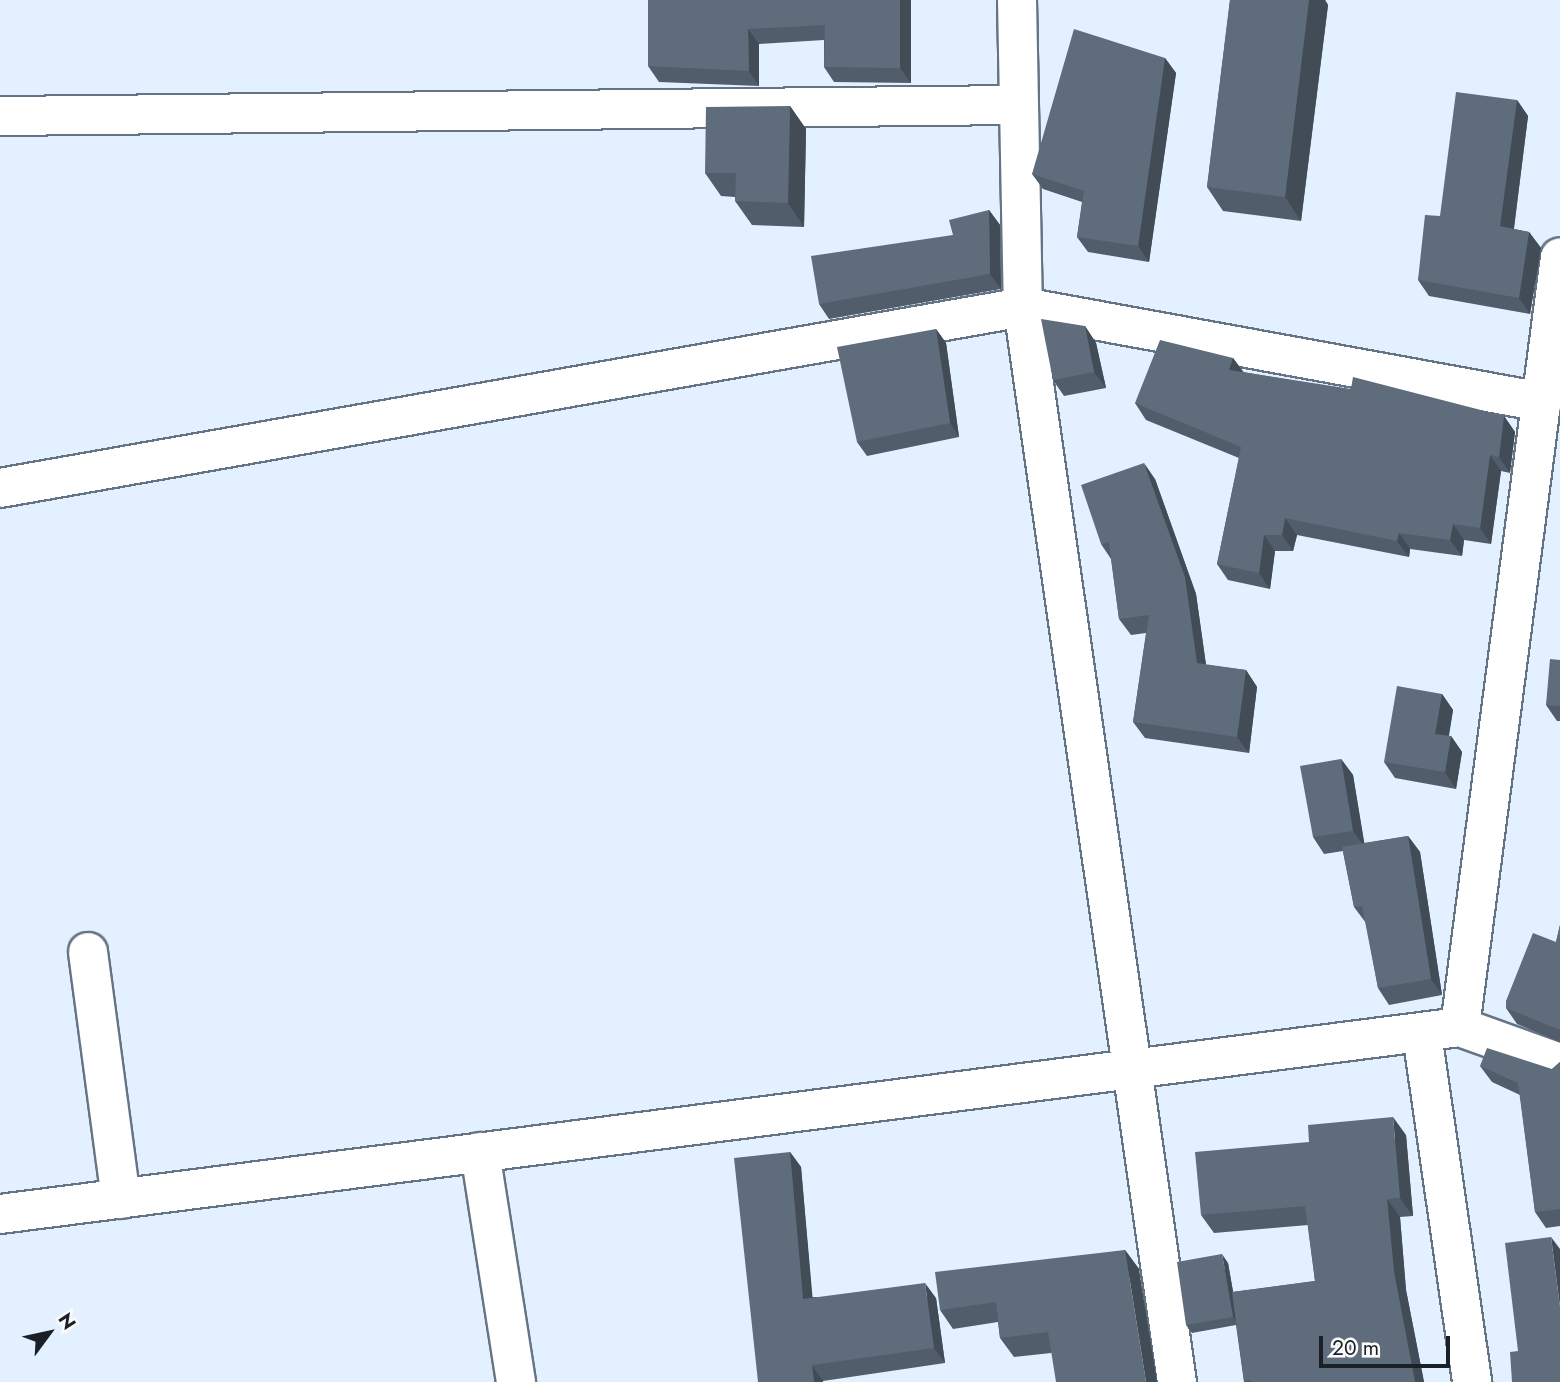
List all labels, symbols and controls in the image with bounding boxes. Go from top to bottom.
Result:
north arrow [14,1298,84,1368]
text: N [52,1308,82,1335]
scale bar [1322,1322,1453,1366]
text: 20 m [1332,1333,1379,1363]

